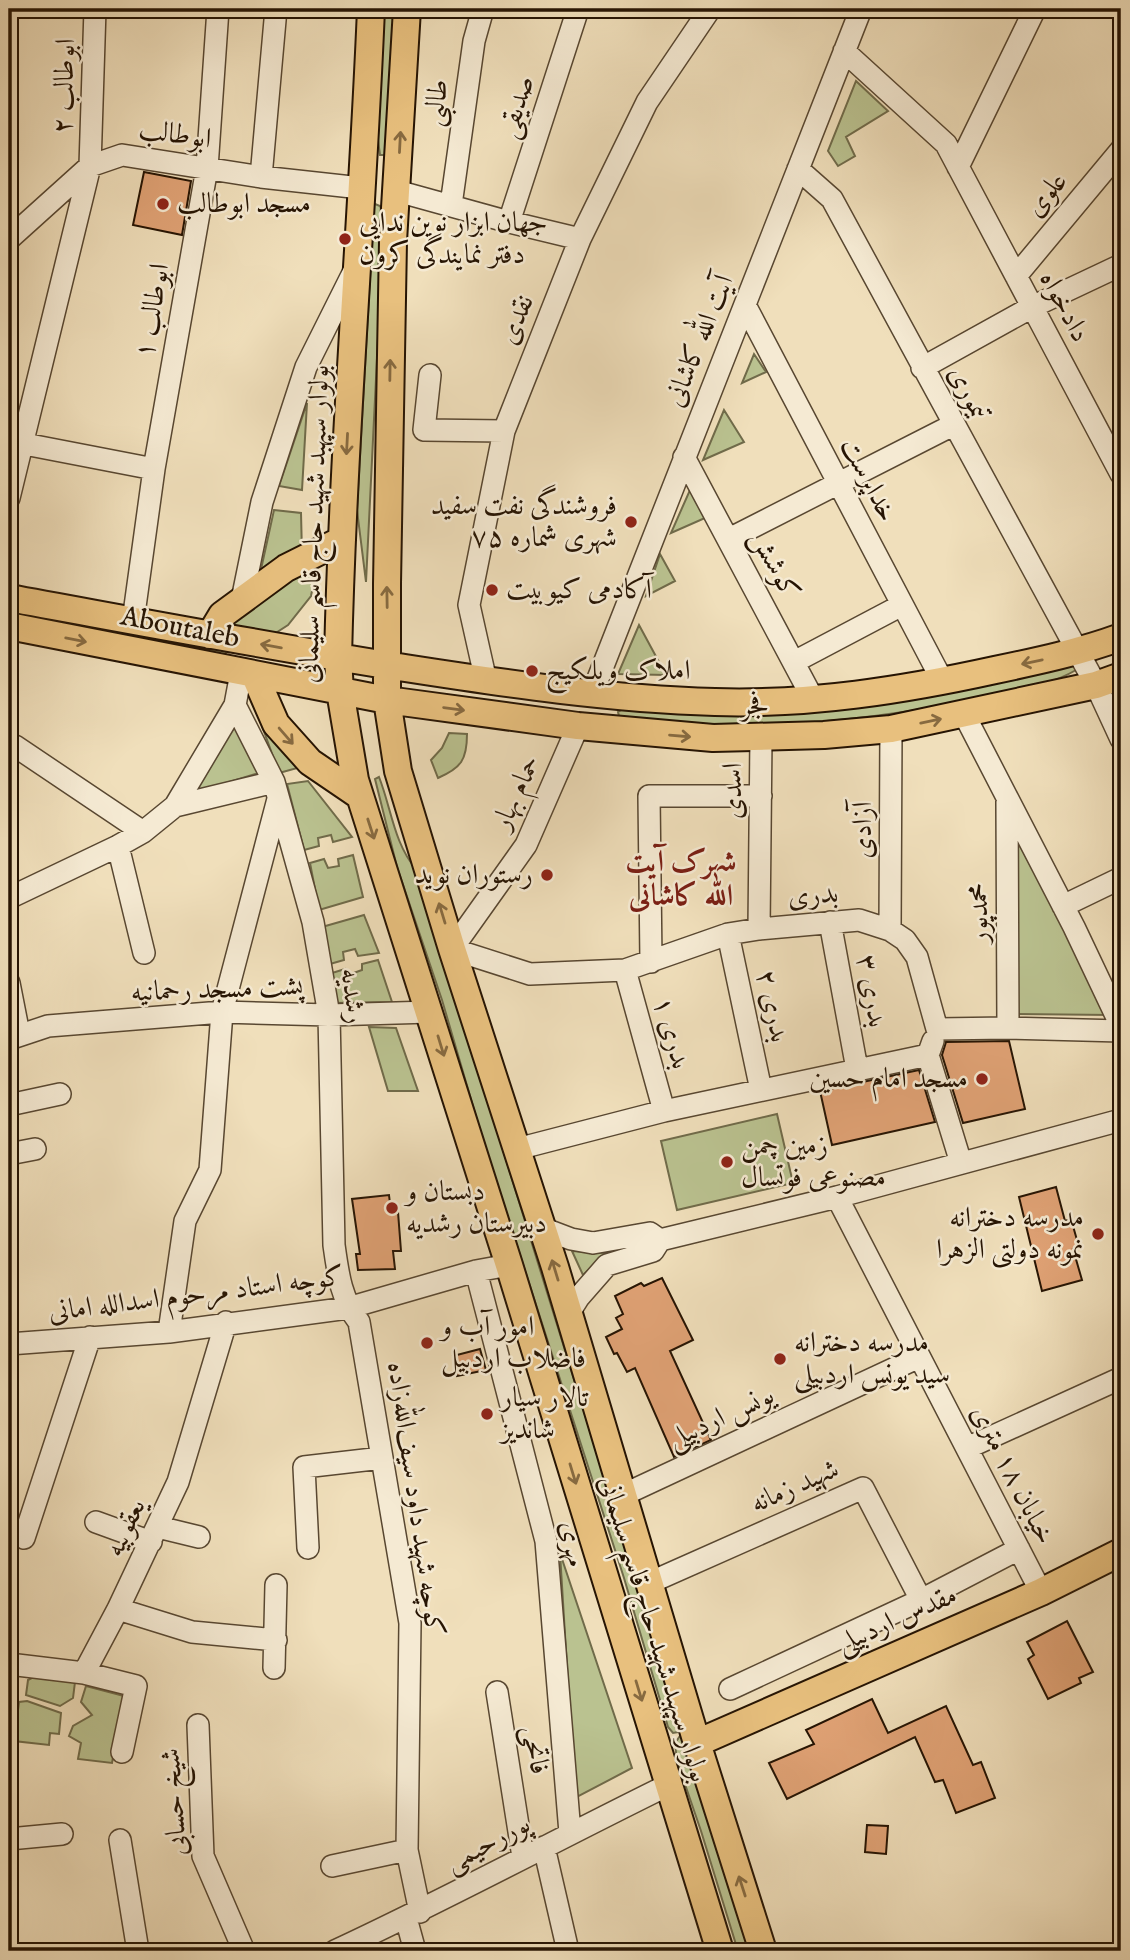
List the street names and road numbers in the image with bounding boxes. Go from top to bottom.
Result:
street label: ابوطالب ۲ [46,38,84,134]
street label: صدیقی [491,71,544,143]
street label: طالبی [416,77,461,129]
street label: ابوطالب [136,113,214,157]
street label: علوی [1018,165,1076,225]
street label: ابوطالب ۱ [127,261,179,361]
street label: آیت الله کاشانی [652,265,743,412]
street label: دادخواه [1031,265,1097,349]
street label: نقدی [491,290,543,350]
street label: تیموری [939,360,997,428]
street label: بولوار سپهبد شهید حاج قاسم سلیمانی [292,364,346,684]
street label: خداپرست [831,432,905,528]
street label: کوشش [741,524,807,606]
street label: Aboutaleb [117,599,242,657]
street label: فجر [737,688,770,724]
street label: حمام بهار [483,750,554,841]
street label: اسدی [716,763,751,819]
street label: آزادی [845,798,881,859]
street label: بدری [786,876,840,916]
street label: محمدپور [962,883,998,946]
street label: بدری ۳ [847,952,895,1030]
street label: رشدیه [331,966,373,1026]
street label: بدری ۲ [747,967,797,1045]
street label: پشت مسجد رحمانیه [130,969,306,1011]
street label: بدری ۱ [644,993,698,1073]
street label: کوچه استاد مرحوم اسدالله امانی [46,1260,346,1335]
street label: کوچه شهید داود سیف‌الله‌زاده [378,1359,458,1638]
street label: یونس اردبیلی [662,1377,782,1459]
street label: خیابان ۱۸ متری [962,1399,1062,1551]
street label: شهید زمانه [745,1452,845,1522]
street label: بولوار سپهبد شهید حاج قاسم سلیمانی [582,1471,716,1789]
street label: یعقوبیه [97,1492,155,1563]
street label: مهری [551,1519,593,1569]
street label: مقدس اردبیلی [831,1578,963,1663]
street label: فاتحی [514,1723,556,1777]
street label: شیخ حسابی [154,1747,201,1857]
street label: پوررحیمی [439,1806,539,1882]

